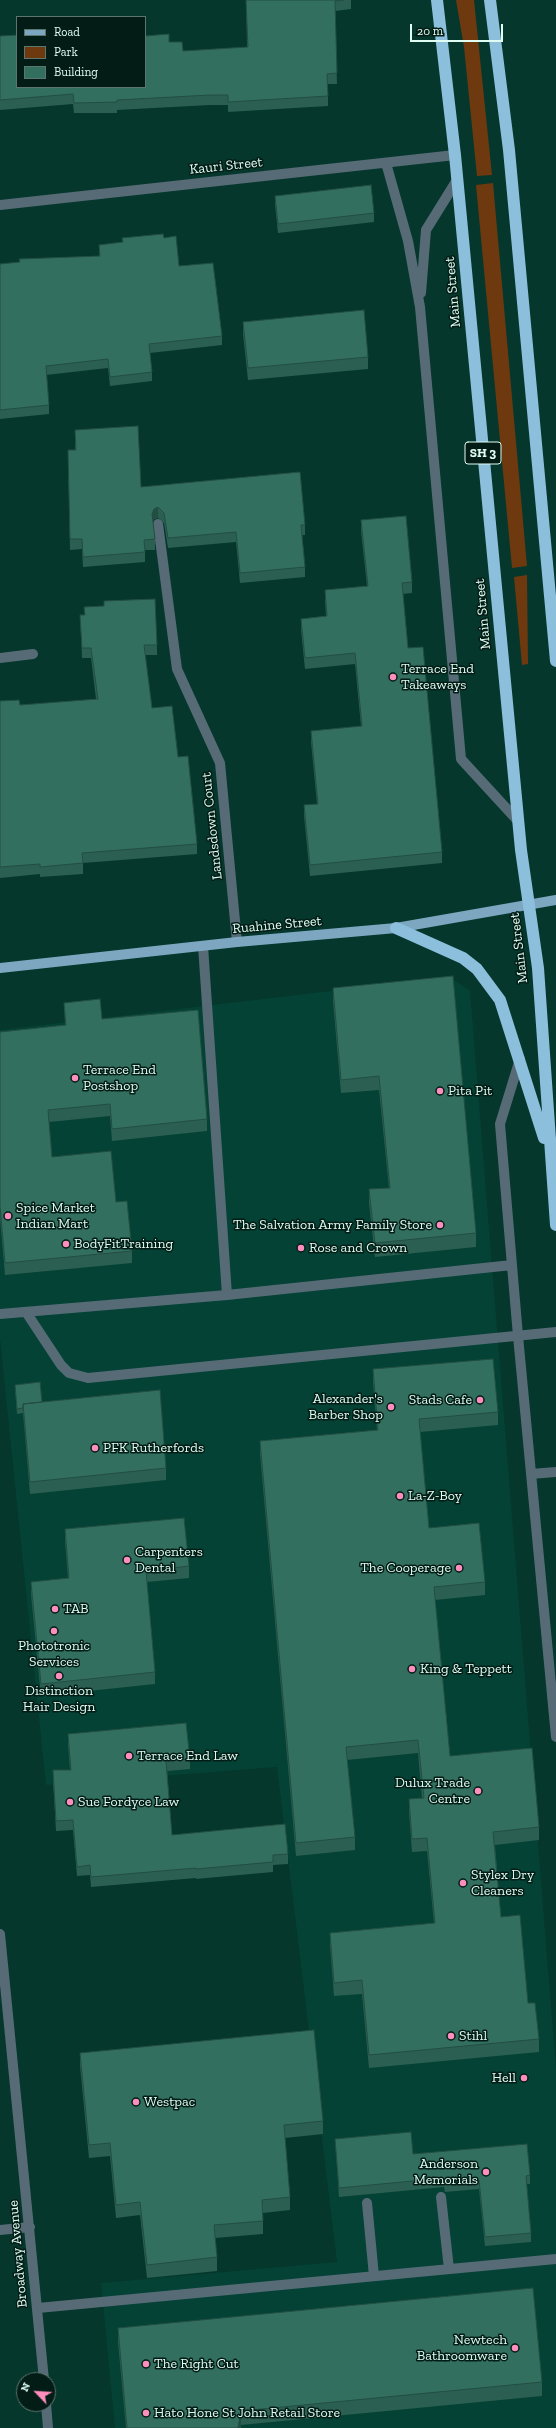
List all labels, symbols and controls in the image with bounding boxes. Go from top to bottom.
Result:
legend [16,16,146,88]
scale bar [412,16,505,42]
text: 20 m [417,24,443,38]
text: Road [54,25,80,39]
text: Park [54,45,78,59]
text: Building [54,65,98,79]
street label: Kauri Street [189,154,263,178]
street label: Main Street [442,256,464,328]
road number: SH 3 [465,442,501,464]
street label: Main Street [472,578,494,650]
place label: Terrace End Takeaways [401,661,474,694]
marker: Terrace End Takeaways [388,672,398,682]
street label: Landsdown Court [198,771,226,881]
street label: Main Street [506,912,532,984]
street label: Ruahine Street [232,913,322,937]
place label: Terrace End Postshop [83,1062,156,1094]
marker: Terrace End Postshop [70,1073,80,1083]
place label: Pita Pit [448,1083,492,1099]
marker: Pita Pit [435,1086,445,1096]
place label: Spice Market Indian Mart [16,1200,95,1232]
marker: Spice Market Indian Mart [3,1211,13,1221]
place label: The Salvation Army Family Store [233,1217,432,1233]
marker: The Salvation Army Family Store [435,1220,445,1230]
place label: BodyFitTraining [74,1236,173,1252]
marker: BodyFitTraining [61,1239,71,1249]
place label: Rose and Crown [309,1240,407,1256]
marker: Rose and Crown [296,1243,306,1253]
place label: Alexander's Barber Shop [309,1391,383,1424]
place label: Stads Cafe [409,1392,472,1408]
marker: Stads Cafe [475,1395,485,1405]
marker: Alexander's Barber Shop [386,1402,396,1412]
place label: PFK Rutherfords [103,1440,204,1456]
marker: PFK Rutherfords [90,1443,100,1453]
place label: La-Z-Boy [408,1488,462,1504]
marker: La-Z-Boy [395,1491,405,1501]
place label: Carpenters Dental [135,1544,203,1576]
marker: Carpenters Dental [122,1555,132,1565]
place label: The Cooperage [360,1560,451,1576]
marker: The Cooperage [454,1563,464,1573]
place label: TAB [63,1601,88,1617]
marker: TAB [50,1604,60,1614]
marker: Phototronic Services [49,1626,59,1636]
place label: Phototronic Services [18,1638,90,1670]
place label: King & Teppett [420,1661,512,1677]
marker: King & Teppett [407,1664,417,1674]
marker: Distinction Hair Design [54,1671,64,1681]
place label: Distinction Hair Design [23,1683,95,1716]
place label: Terrace End Law [137,1748,238,1764]
marker: Terrace End Law [124,1751,134,1761]
place label: Dulux Trade Centre [395,1775,470,1808]
marker: Dulux Trade Centre [473,1786,483,1796]
place label: Sue Fordyce Law [78,1794,179,1810]
marker: Sue Fordyce Law [65,1797,75,1807]
place label: Stylex Dry Cleaners [471,1867,534,1900]
marker: Stylex Dry Cleaners [458,1878,468,1888]
place label: Stihl [459,2028,487,2044]
marker: Stihl [446,2031,456,2041]
place label: Hell [492,2070,516,2086]
marker: Hell [519,2073,529,2083]
place label: Westpac [144,2094,195,2110]
marker: Westpac [131,2097,141,2107]
place label: Anderson Memorials [414,2156,478,2188]
marker: Anderson Memorials [481,2167,491,2177]
street label: Broadway Avenue [5,2200,31,2308]
place label: Newtech Bathroomware [417,2332,507,2364]
marker: Newtech Bathroomware [510,2343,520,2353]
place label: The Right Cut [154,2356,239,2372]
marker: The Right Cut [141,2359,151,2369]
north arrow [16,2372,56,2412]
text: N [18,2381,33,2394]
place label: Hato Hone St John Retail Store [154,2405,340,2421]
marker: Hato Hone St John Retail Store [141,2408,151,2418]

